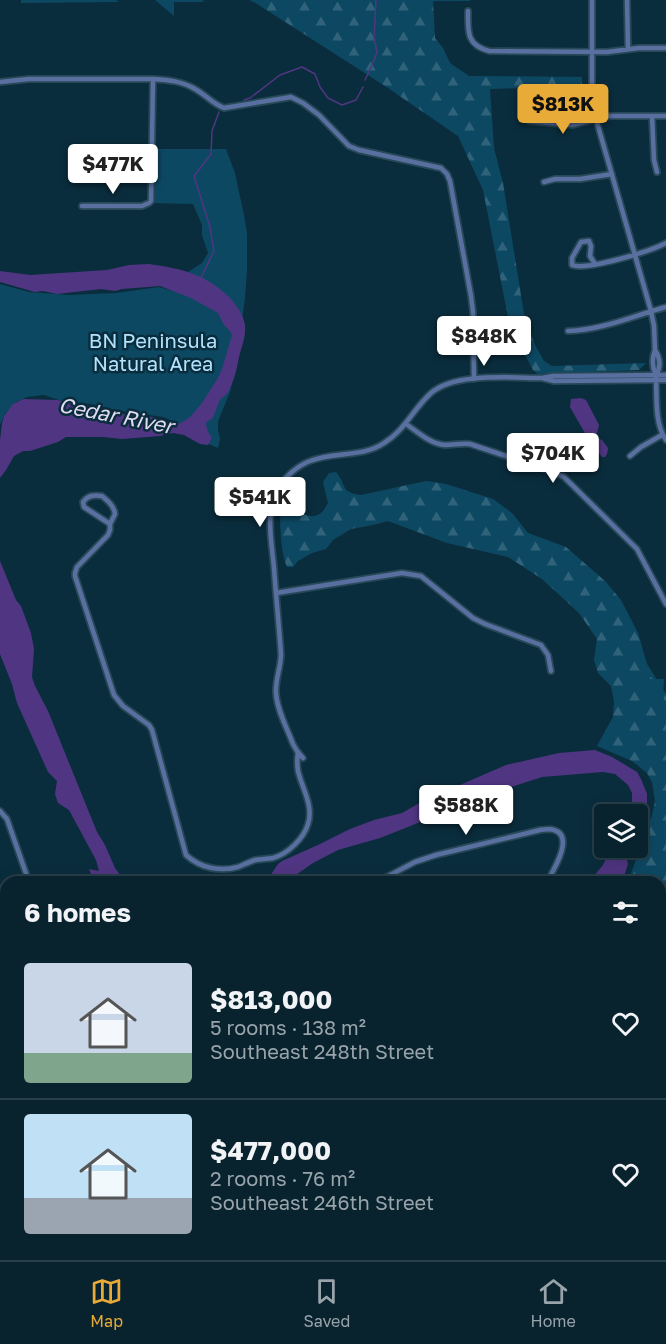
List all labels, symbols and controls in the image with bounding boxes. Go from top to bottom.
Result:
pin: $813K [521,84,605,135]
text: $813K [531,91,595,115]
pin: $477K [71,144,155,195]
text: $477K [82,151,144,175]
pin: $848K [442,316,526,367]
text: $848K [451,323,517,347]
park label: BN Peninsula Natural Area [89,328,217,375]
water label: Cedar River [56,391,178,439]
pin: $704K [511,433,595,484]
text: $704K [521,440,585,464]
pin: $541K [218,477,302,528]
text: $541K [229,484,291,508]
pin: $588K [424,785,508,836]
text: $588K [433,792,499,816]
map controls [594,804,648,858]
button: layers [594,804,648,858]
icon: filters [609,896,642,929]
text: 6 homes [24,897,131,928]
text: $813,000 [210,984,332,1015]
icon: home [72,987,144,1059]
icon: heart [609,1007,642,1040]
text: 5 rooms · 138 m² [210,1015,366,1039]
text: Southeast 248th Street [210,1039,434,1063]
text: $477,000 [210,1135,331,1166]
icon: home [72,1138,144,1210]
icon: heart [609,1158,642,1191]
text: 2 rooms · 76 m² [210,1166,355,1190]
text: Southeast 246th Street [210,1190,434,1214]
tab: Map [90,1275,123,1331]
tab: Saved [304,1275,350,1331]
tab: Home [531,1275,576,1331]

